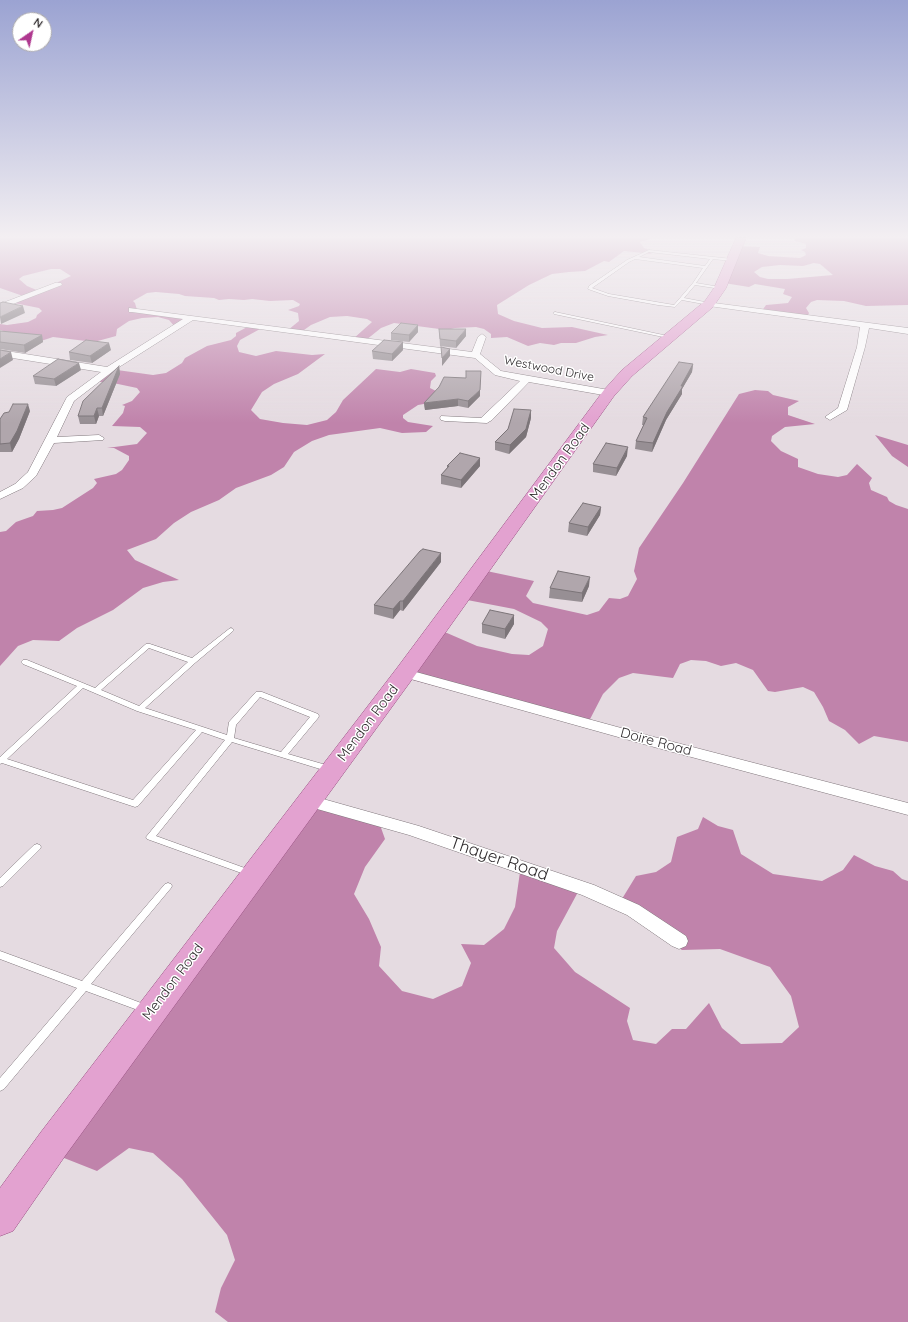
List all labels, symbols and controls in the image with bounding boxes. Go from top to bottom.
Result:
north arrow [12,12,52,52]
text: N [31,15,45,31]
street label: Westwood Drive [503,353,595,385]
street label: Mendon Road [526,420,594,504]
street label: Mendon Road [334,682,402,764]
street label: Doire Road [618,724,694,760]
street label: Thayer Road [447,833,551,885]
street label: Mendon Road [139,941,207,1023]

